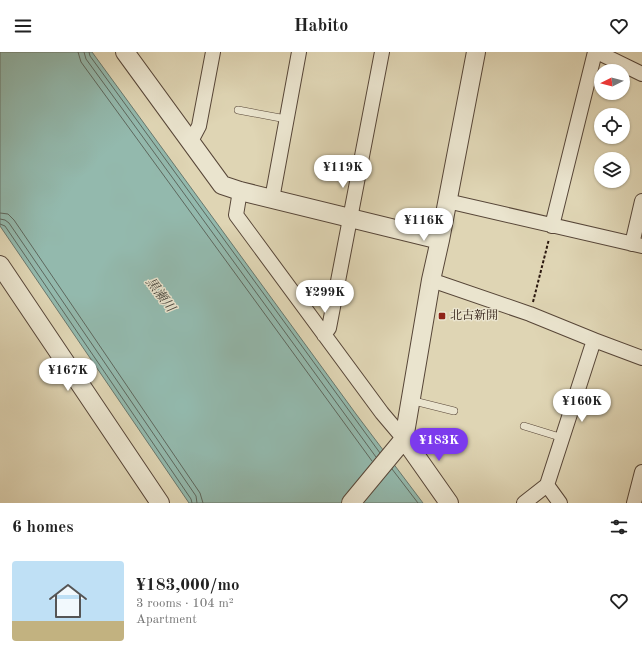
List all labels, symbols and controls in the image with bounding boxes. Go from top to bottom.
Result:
icon: menu [12,15,34,37]
icon: heart [608,15,630,37]
text: Habito [294,17,348,35]
north arrow [594,64,630,100]
map controls [594,64,630,188]
button: locate [594,108,630,144]
button: layers [594,152,630,188]
pin: ¥119K [315,155,371,189]
text: ¥119K [323,161,363,174]
pin: ¥116K [396,208,452,242]
text: ¥116K [404,214,444,227]
water label: 黒瀬川 [143,275,179,316]
pin: ¥299K [297,280,353,314]
text: ¥299K [305,286,345,299]
place label: 北古新開 [450,308,498,322]
marker: 北古新開 [437,311,447,321]
pin: ¥167K [40,358,96,392]
text: ¥167K [48,364,88,377]
pin: ¥160K [554,389,610,423]
text: ¥160K [562,395,602,408]
pin: ¥183K [411,428,467,462]
text: ¥183K [419,434,459,447]
icon: filters [608,516,630,538]
text: 6 homes [12,519,74,536]
icon: home [44,577,92,625]
text: ¥183,000/mo [136,577,240,594]
icon: heart [608,590,630,612]
text: 3 rooms · 104 m² [136,597,234,610]
text: Apartment [136,613,197,626]

